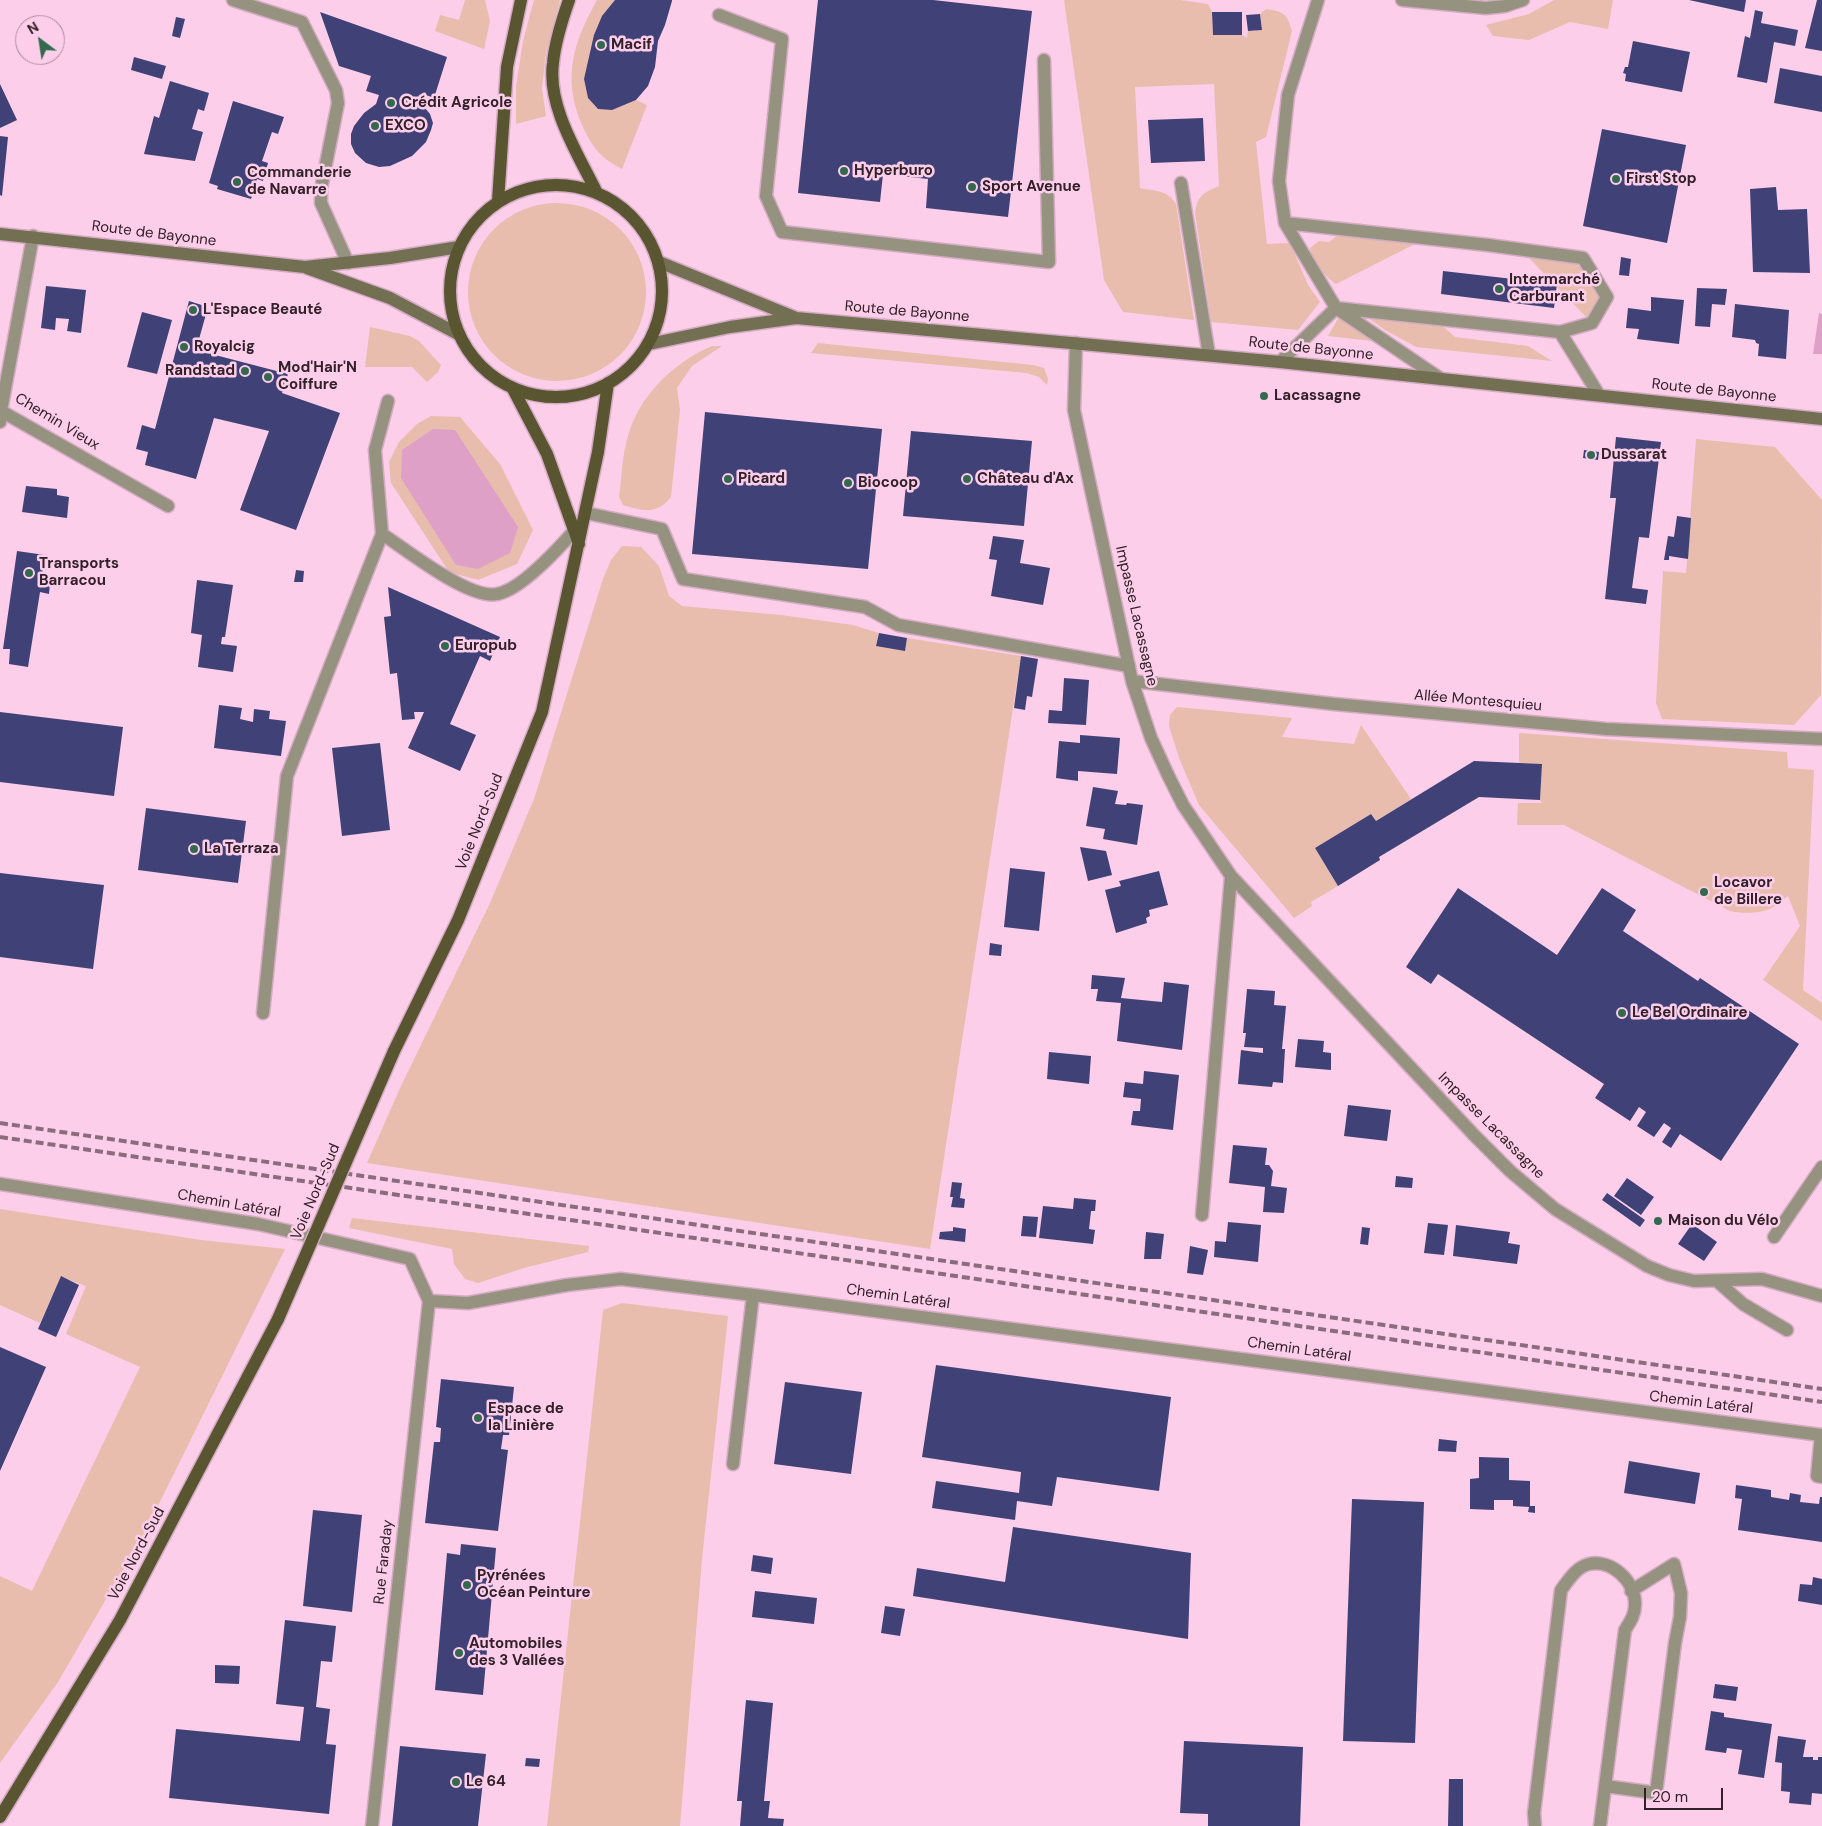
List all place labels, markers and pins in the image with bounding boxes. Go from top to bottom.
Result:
place label: Macif [611,36,652,54]
marker: Macif [595,39,607,51]
place label: Crédit Agricole [401,94,512,112]
marker: Crédit Agricole [385,97,397,109]
place label: EXCO [385,117,426,135]
marker: EXCO [369,120,381,132]
place label: Hyperburo [854,162,933,180]
place label: Commanderie de Navarre [247,164,352,199]
marker: Hyperburo [838,165,850,177]
place label: First Stop [1626,170,1697,188]
marker: First Stop [1610,173,1622,185]
marker: Commanderie de Navarre [231,176,243,188]
place label: Sport Avenue [982,178,1081,196]
marker: Sport Avenue [966,181,978,193]
place label: Intermarché Carburant [1509,271,1600,306]
marker: Intermarché Carburant [1493,283,1505,295]
place label: L'Espace Beauté [203,301,322,319]
marker: L'Espace Beauté [187,304,199,316]
place label: Royalcig [194,338,255,356]
marker: Royalcig [178,341,190,353]
place label: Mod'Hair'N Coiffure [278,359,357,394]
place label: Randstad [165,362,235,380]
marker: Randstad [239,365,251,377]
marker: Mod'Hair'N Coiffure [262,371,274,383]
place label: Lacassagne [1274,387,1361,405]
marker: Lacassagne [1258,390,1270,402]
place label: Dussarat [1601,446,1667,464]
marker: Dussarat [1585,449,1597,461]
place label: Picard [738,470,785,488]
place label: Château d'Ax [977,470,1074,488]
marker: Picard [722,473,734,485]
marker: Château d'Ax [961,473,973,485]
place label: Biocoop [858,474,918,492]
marker: Biocoop [842,477,854,489]
place label: Transports Barracou [39,555,119,590]
marker: Transports Barracou [23,567,35,579]
place label: Europub [455,637,517,655]
marker: Europub [439,640,451,652]
place label: La Terraza [204,840,279,858]
marker: La Terraza [188,843,200,855]
place label: Locavor de Billere [1714,874,1782,909]
marker: Locavor de Billere [1698,886,1710,898]
place label: Le Bel Ordinaire [1632,1004,1748,1022]
marker: Le Bel Ordinaire [1616,1007,1628,1019]
place label: Maison du Vélo [1668,1212,1779,1230]
marker: Maison du Vélo [1652,1215,1664,1227]
place label: Espace de la Linière [488,1400,564,1435]
marker: Espace de la Linière [472,1412,484,1424]
place label: Pyrénées Océan Peinture [477,1567,590,1602]
marker: Pyrénées Océan Peinture [461,1579,473,1591]
place label: Automobiles des 3 Vallées [469,1635,564,1670]
marker: Automobiles des 3 Vallées [453,1647,465,1659]
place label: Le 64 [466,1773,506,1791]
marker: Le 64 [450,1776,462,1788]

